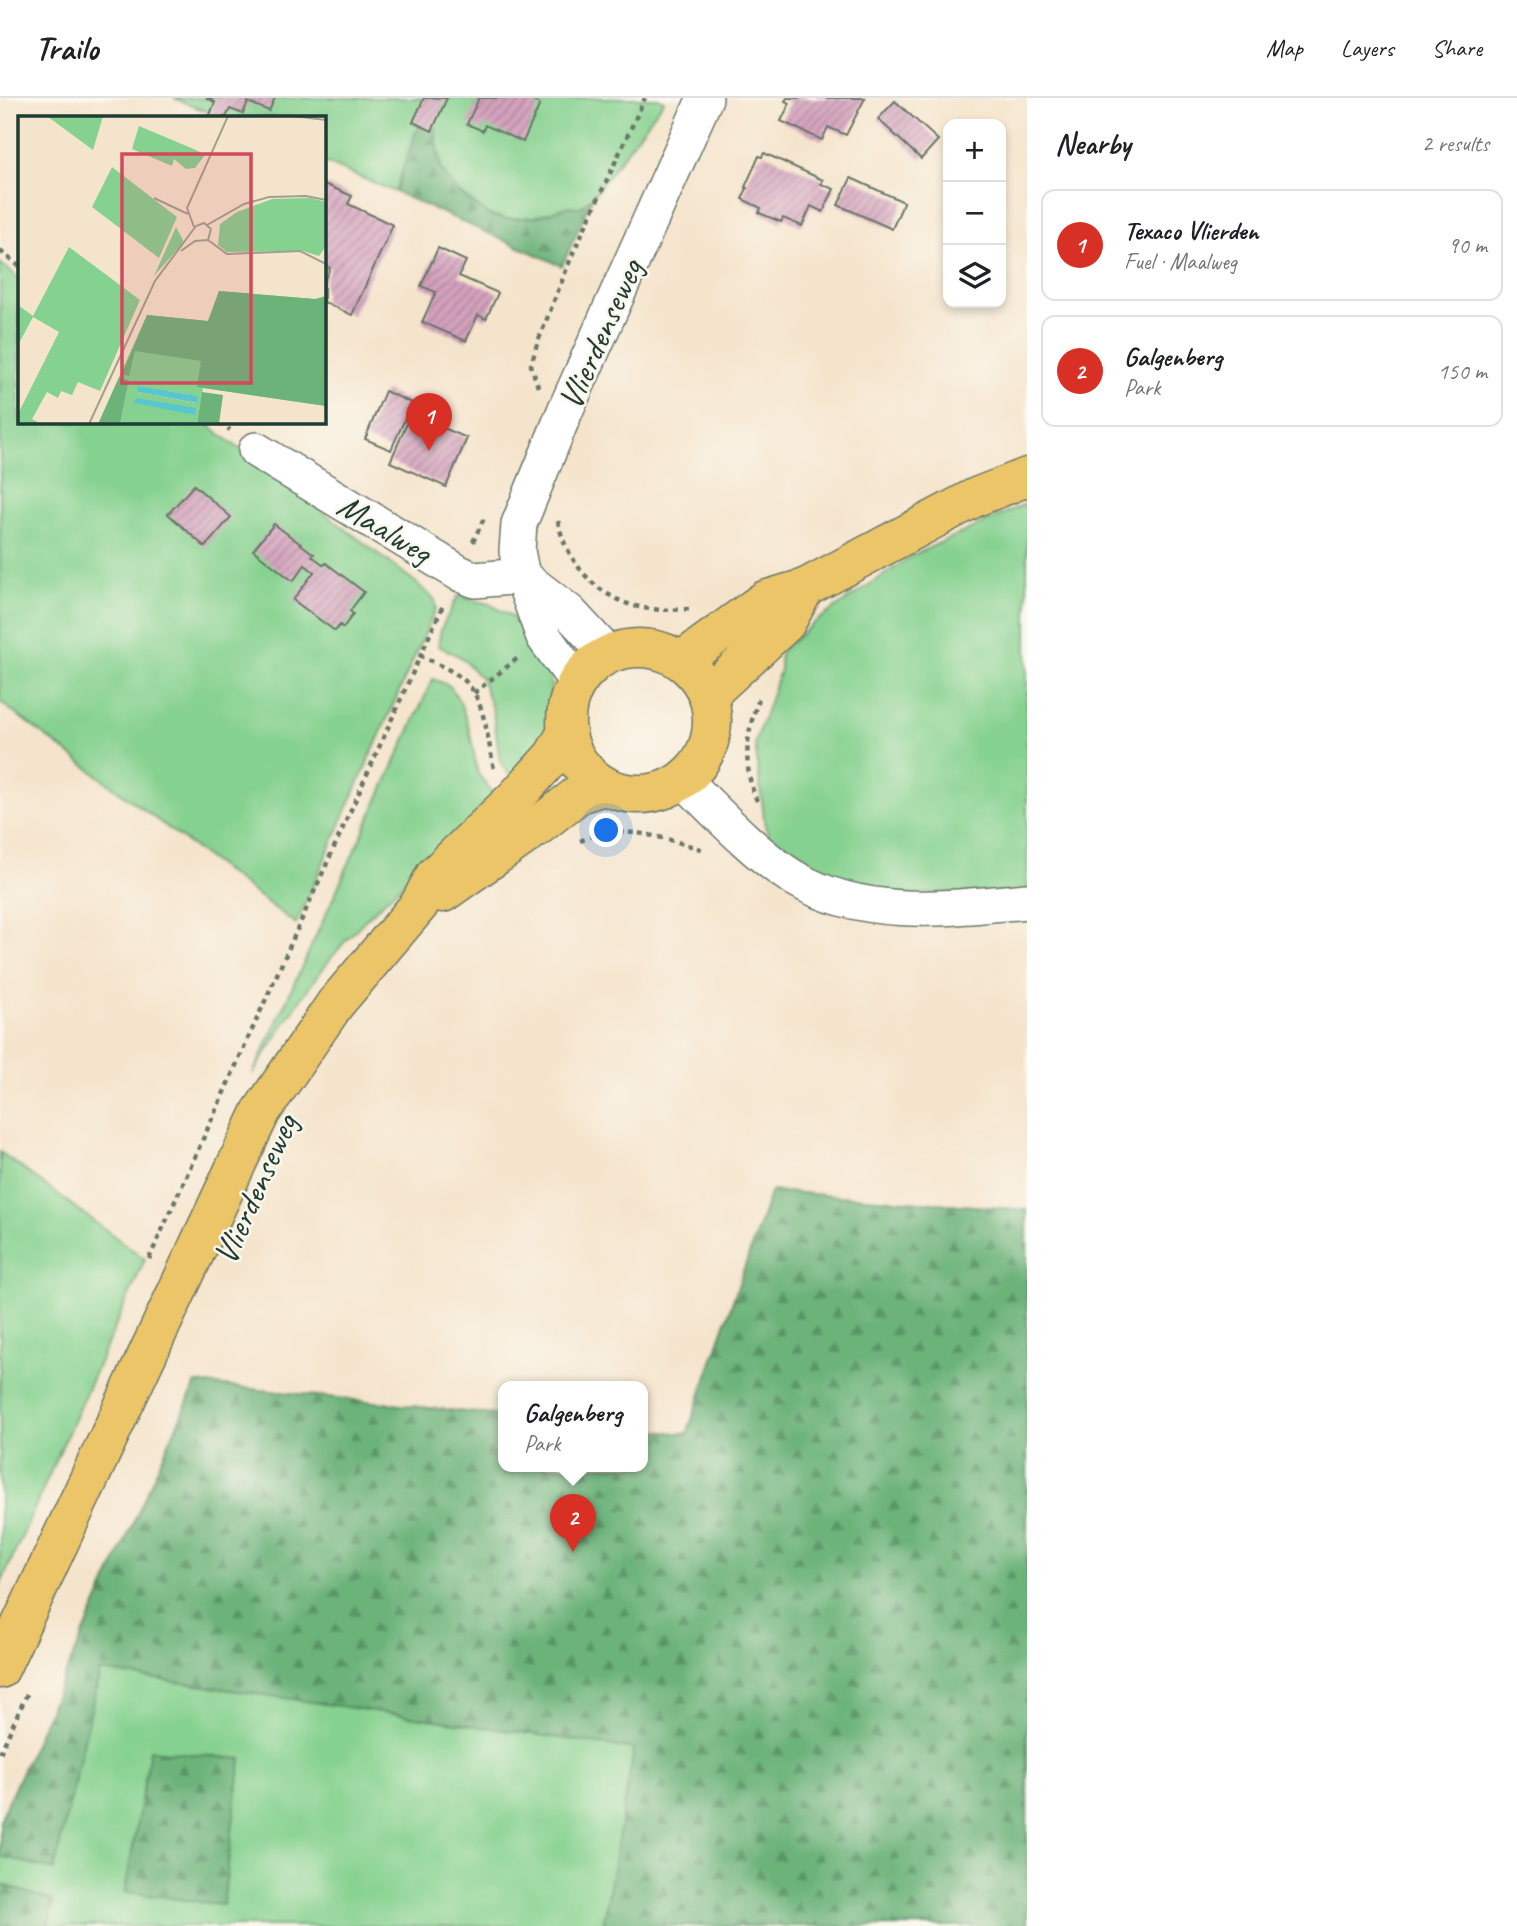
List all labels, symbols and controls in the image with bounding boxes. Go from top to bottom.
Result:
text: Trailo [35,27,98,69]
text: Map [1266,33,1303,63]
text: Layers [1341,33,1394,63]
text: Share [1432,33,1482,63]
inset map [18,116,326,424]
map controls [943,119,1006,308]
button: + [943,119,1006,182]
text: Nearby [1055,125,1131,163]
text: 2 results [1422,129,1489,158]
button: − [943,182,1006,245]
text: Texaco Vlierden [1124,214,1258,247]
text: 1 [1075,231,1085,260]
text: 90 m [1448,231,1487,260]
button: layers [943,245,1006,308]
text: Fuel · Maalweg [1124,247,1237,276]
street label: Vlierdenseweg [547,251,654,416]
text: Galgenberg [1124,340,1222,373]
text: 2 [1075,357,1085,386]
text: 150 m [1438,357,1487,386]
text: Park [1124,373,1160,402]
pin: 1 [406,393,452,451]
street label: Maalweg [329,483,442,575]
your location [589,813,623,847]
street label: Vlierdenseweg [202,1106,309,1271]
popup [498,1381,648,1472]
text: Galgenberg [524,1396,622,1429]
text: Park [524,1429,560,1458]
pin: 2 [550,1494,596,1552]

